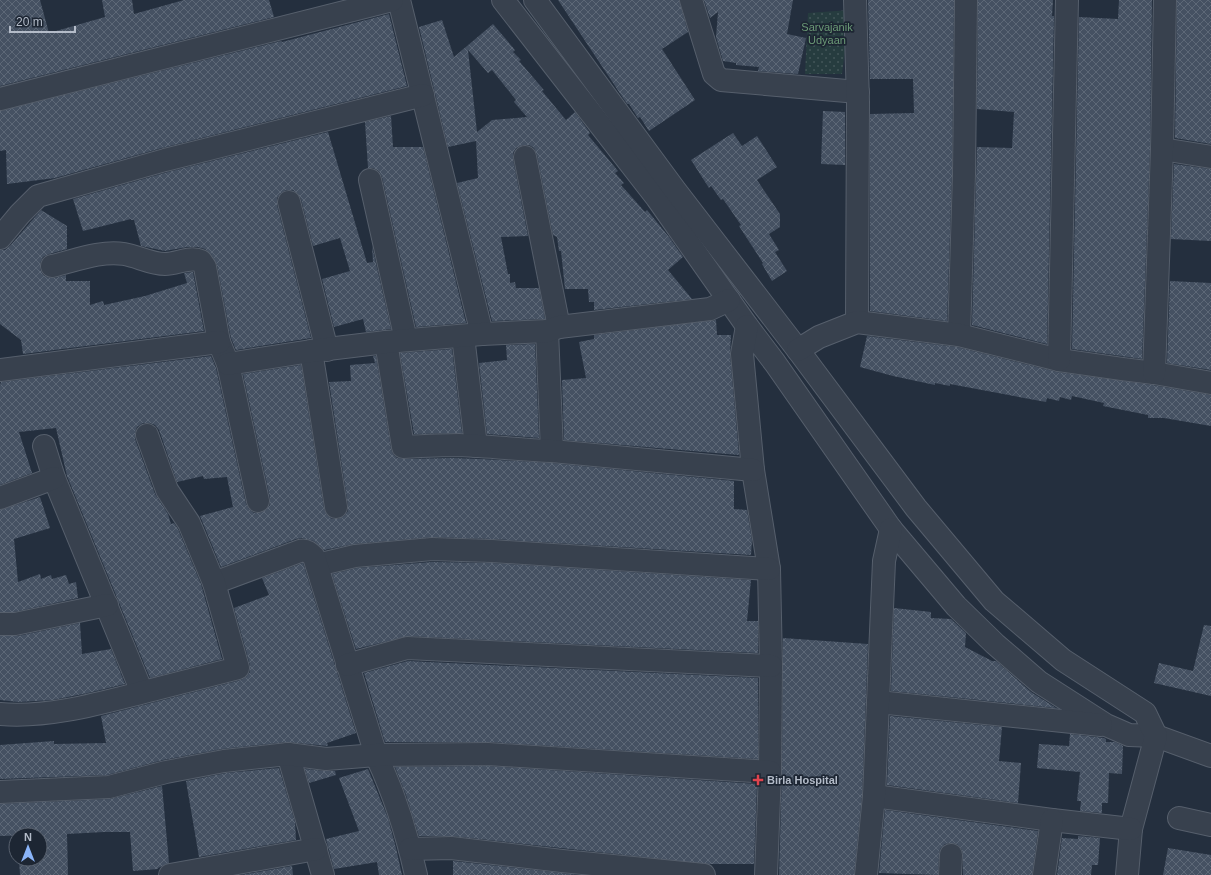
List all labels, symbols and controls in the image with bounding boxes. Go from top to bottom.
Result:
scale bar [10,8,75,34]
text: 20 m [16,15,43,29]
park label: Sarvajanik Udyaan [801,21,853,46]
marker: Birla Hospital [752,774,764,786]
place label: Birla Hospital [767,774,838,786]
north arrow [8,827,48,867]
text: N [24,831,32,843]

